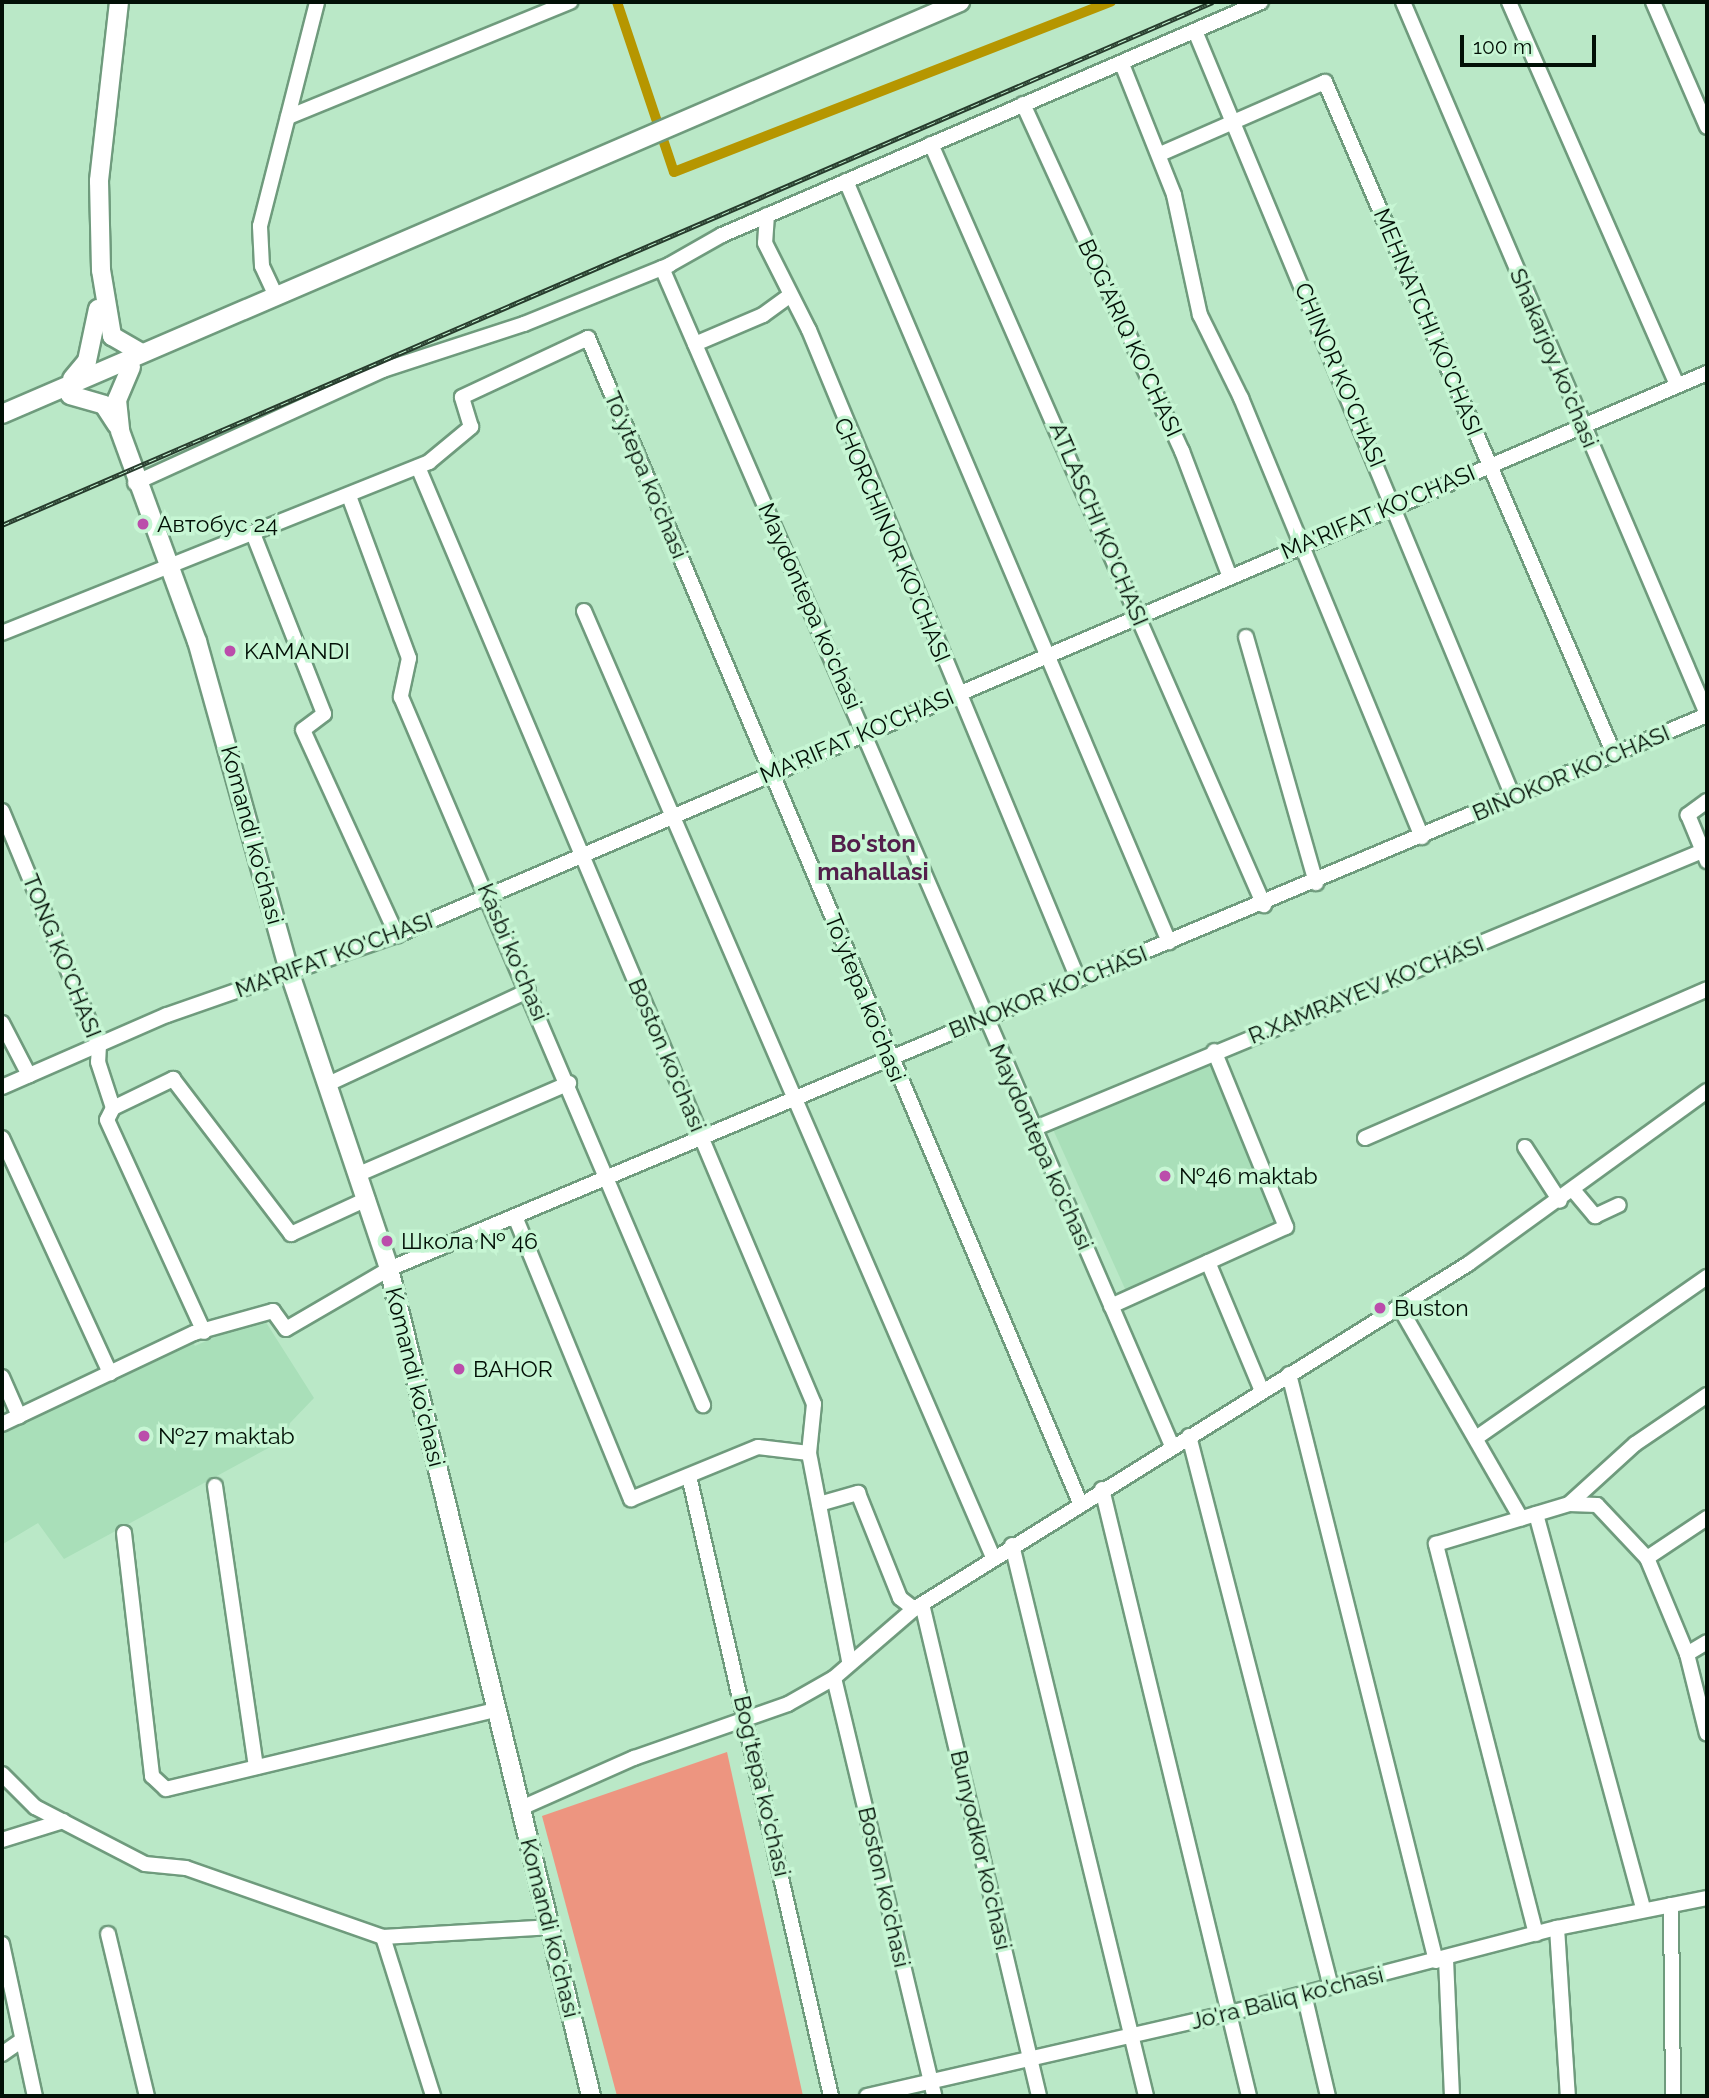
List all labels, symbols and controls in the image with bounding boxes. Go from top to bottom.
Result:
scale bar [1464,21,1600,65]
text: 100 m [1473,34,1532,59]
street label: MEHNATCHI KO'CHASI [1368,204,1488,440]
street label: BOG'ARIQ KO'CHASI [1072,235,1188,441]
street label: Shakarjoy ko'chasi [1504,264,1604,452]
street label: CHINOR KO'CHASI [1289,279,1391,471]
street label: To'ytepa ko'chasi [598,387,694,563]
street label: CHORCHINOR KO'CHASI [828,414,956,666]
street label: ATLASCHI KO'CHASI [1044,418,1154,630]
street label: MA'RIFAT KO'CHASI [1276,458,1480,566]
street label: Maydontepa ko'chasi [752,499,868,713]
place label: Автобус 24 [157,510,278,538]
marker: Автобус 24 [135,516,151,532]
place label: KAMANDI [244,637,350,665]
marker: KAMANDI [222,643,238,659]
street label: MA'RIFAT KO'CHASI [755,682,959,790]
street label: BINOKOR KO'CHASI [1468,719,1674,827]
street label: Komandi ko‘chasi [215,743,289,927]
district label: Bo'ston mahallasi [817,830,929,886]
street label: TONG KO'CHASI [17,870,107,1042]
street label: Kasbi ko'chasi [472,879,554,1025]
street label: MA'RIFAT KO'CHASI [231,906,437,1004]
street label: To'ytepa ko'chasi [819,910,911,1086]
street label: R.XAMRAYEV KO'CHASI [1244,930,1488,1050]
street label: BINOKOR KO'CHASI [945,940,1151,1044]
street label: Boston ko'chasi [622,974,712,1136]
street label: Maydontepa ko'chasi [983,1040,1099,1254]
place label: №46 maktab [1179,1162,1318,1190]
marker: №46 maktab [1157,1168,1173,1184]
place label: Школа № 46 [401,1227,538,1255]
marker: Школа № 46 [379,1233,395,1249]
street label: Komandi ko‘chasi [379,1285,451,1469]
place label: Buston [1394,1294,1469,1322]
marker: Buston [1372,1300,1388,1316]
place label: BAHOR [473,1355,553,1383]
marker: BAHOR [451,1361,467,1377]
place label: №27 maktab [158,1422,295,1450]
marker: №27 maktab [136,1428,152,1444]
street label: Bog'tepa ko'chasi [728,1693,796,1879]
street label: Bunyodkor ko'chasi [945,1747,1017,1953]
street label: Boston ko'chasi [852,1804,916,1970]
street label: Komandi ko‘chasi [514,1836,586,2020]
street label: Jo'ra Baliq ko'chasi [1188,1961,1386,2035]

